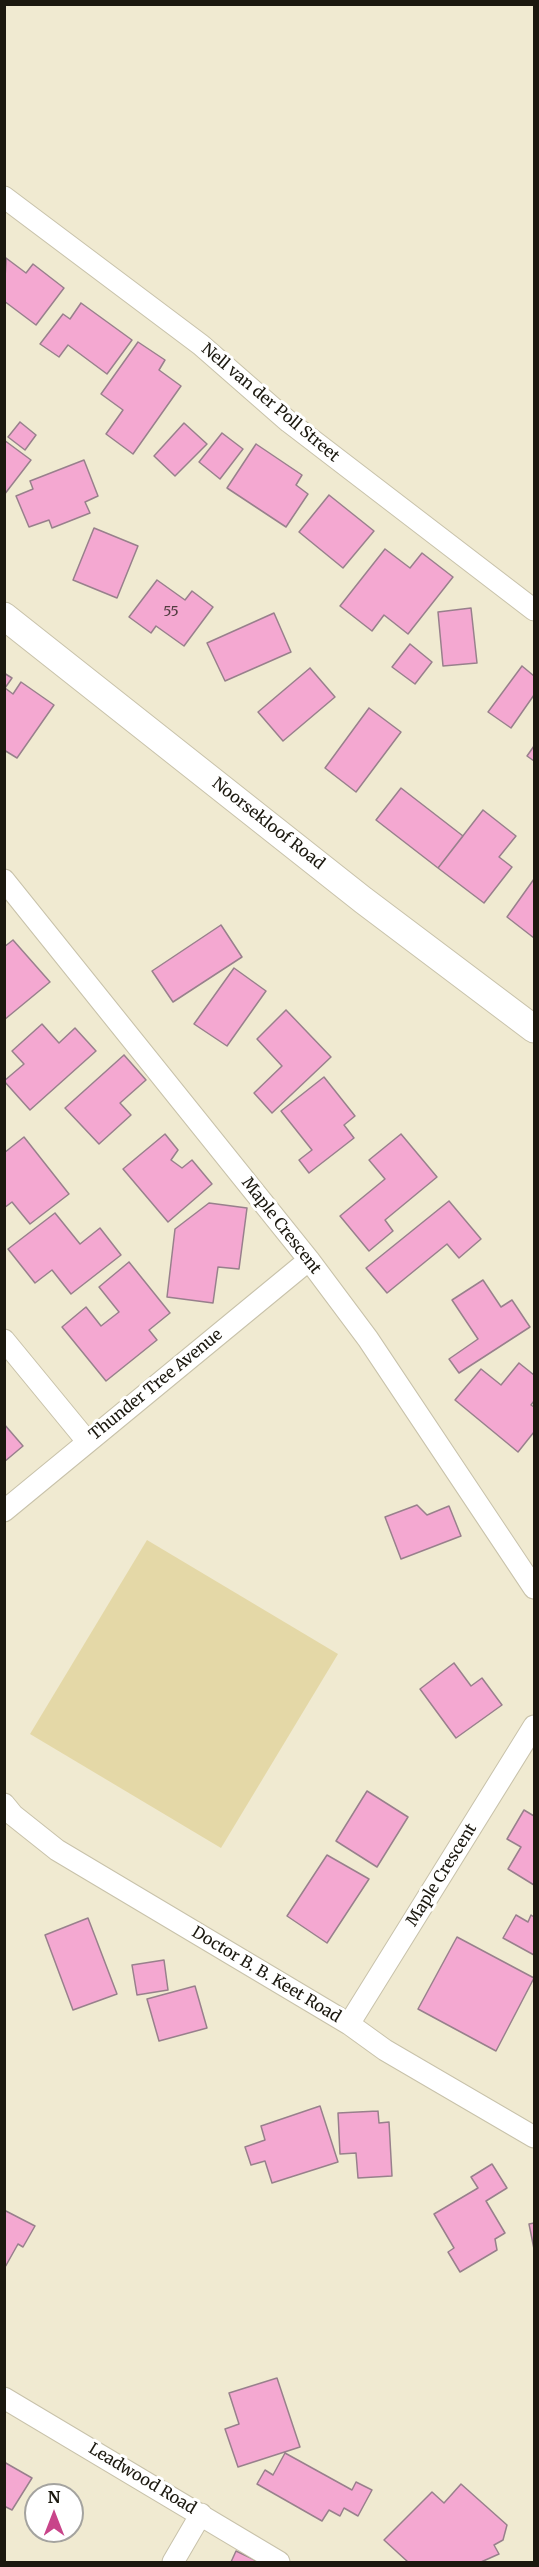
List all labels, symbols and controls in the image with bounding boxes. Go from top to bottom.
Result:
street label: Nell van der Poll Street [197,340,343,466]
house number: 55 [163,604,179,620]
street label: Noorsekloof Road [208,774,328,874]
street label: Maple Crescent [237,1174,325,1278]
street label: Thunder Tree Avenue [86,1325,226,1445]
street label: Maple Crescent [403,1820,481,1930]
street label: Doctor B. B. Keet Road [188,1923,344,2027]
street label: Leadwood Road [85,2439,199,2519]
north arrow [24,2483,84,2543]
text: N [48,2487,60,2507]

